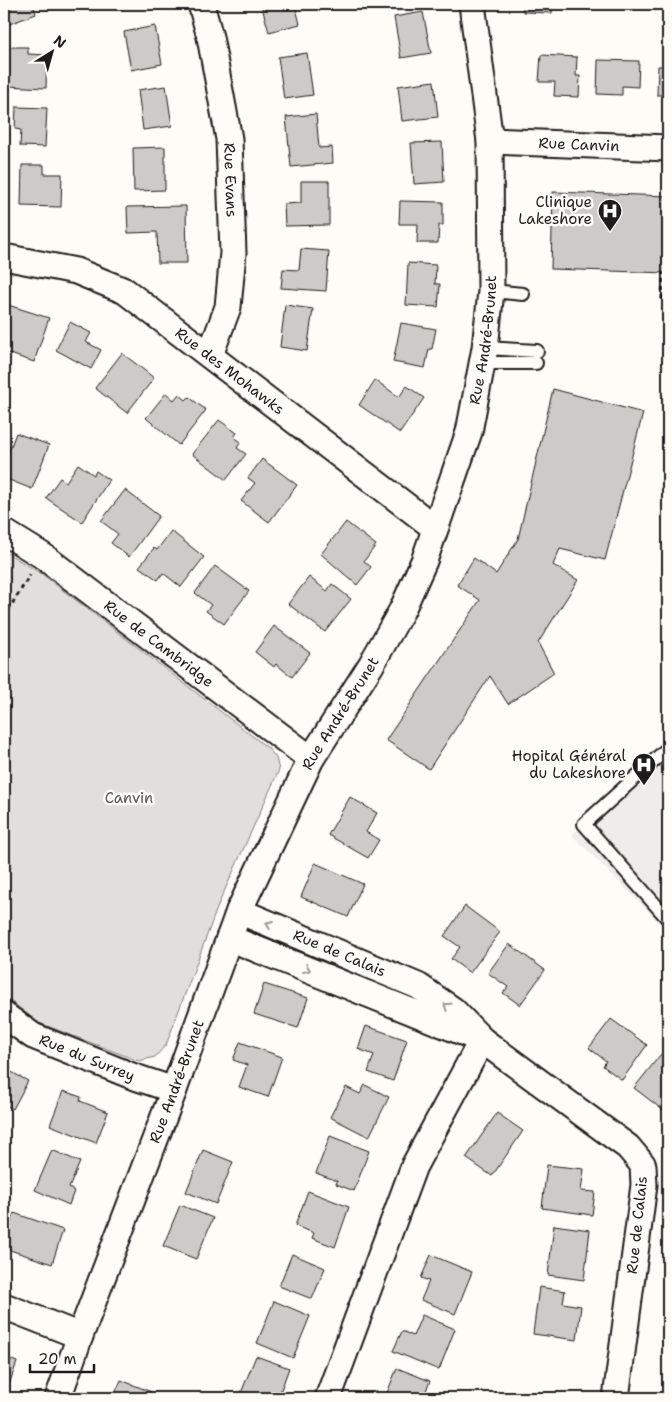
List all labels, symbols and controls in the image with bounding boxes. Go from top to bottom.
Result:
north arrow [28,28,78,78]
text: N [50,31,70,52]
street label: Rue Canvin [538,133,620,156]
street label: Rue Evans [219,142,242,218]
place label: Clinique Lakeshore [518,192,592,229]
hospital icon: Clinique Lakeshore [597,198,623,232]
street label: Rue André-Brunet [464,275,501,406]
street label: Rue des Mohawks [171,323,288,419]
street label: Rue de Cambridge [100,596,218,692]
street label: Rue André-Brunet [297,653,384,773]
place label: Hopital Général du Lakeshore [512,746,626,783]
hospital icon: Hopital Général du Lakeshore [631,752,657,786]
park label: Canvin [105,788,153,808]
one-way arrow [265,919,273,929]
street label: Rue de Calais [290,925,389,981]
one-way arrow [302,963,311,973]
one-way arrow [444,1003,453,1012]
street label: Rue André-Brunet [145,1017,209,1146]
street label: Rue du Surrey [36,1029,138,1086]
street label: Rue de Calais [622,1175,652,1275]
scale bar [30,1342,94,1374]
text: 20 m [38,1349,77,1369]

